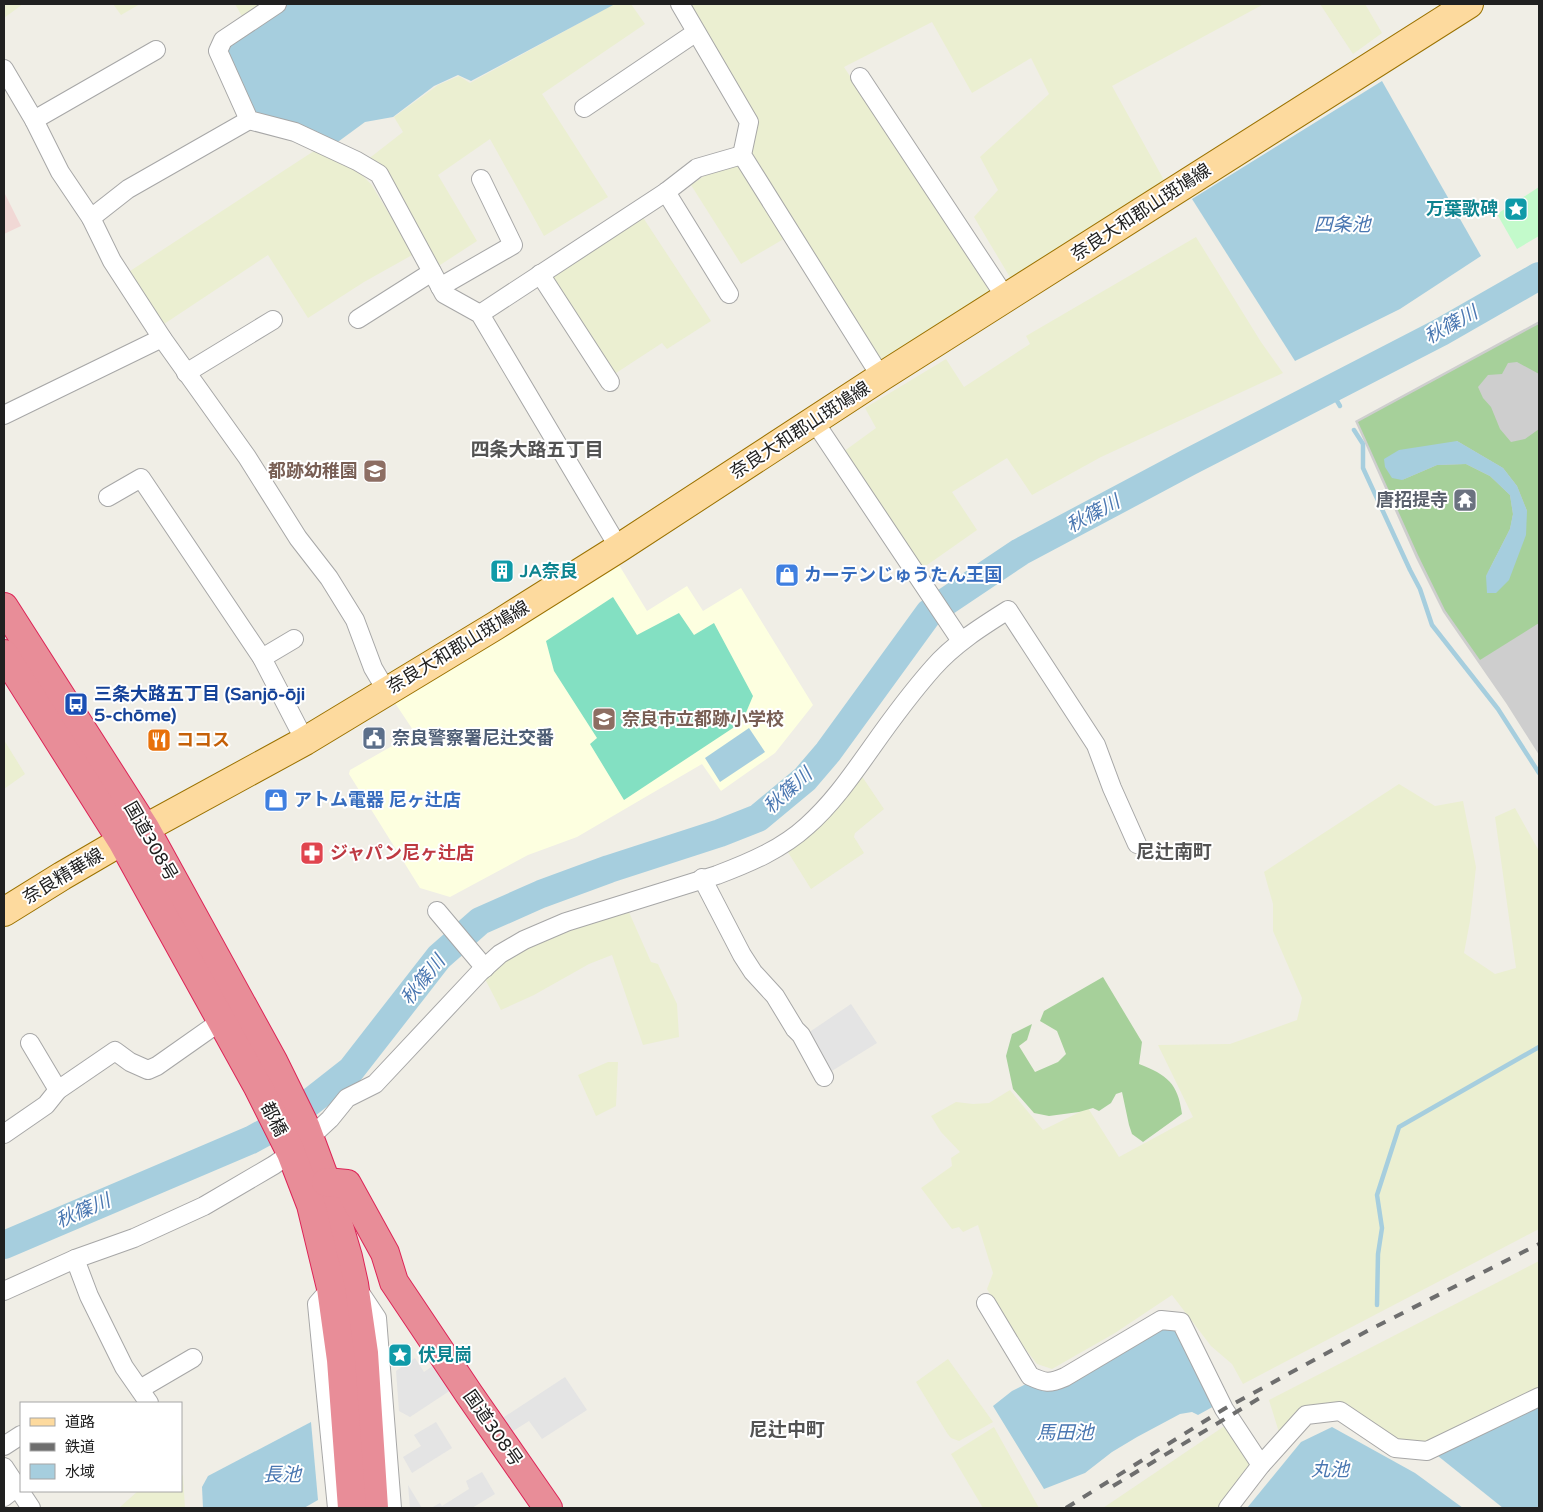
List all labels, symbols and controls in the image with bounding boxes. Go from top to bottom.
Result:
street label: 奈良大和郡山斑鳩線 [1067,159,1215,265]
place icon: 万葉歌碑 [1503,196,1529,222]
place label: 万葉歌碑 [1426,198,1498,220]
water label: 四条池 [1313,214,1372,236]
water label: 秋篠川 [1421,301,1483,348]
street label: 奈良大和郡山斑鳩線 [726,377,874,483]
district label: 四条大路五丁目 [470,439,604,461]
school or university icon: 都跡幼稚園 [362,458,388,484]
place label: 都跡幼稚園 [268,460,358,482]
temple icon: 唐招提寺 [1452,487,1478,513]
place label: 唐招提寺 [1376,489,1448,511]
water label: 秋篠川 [1063,490,1125,537]
building icon: JA奈良 [489,558,515,584]
place label: JA奈良 [519,560,578,582]
shop icon: カーテンじゅうたん王国 [774,562,800,588]
place label: カーテンじゅうたん王国 [804,564,1002,586]
street label: 奈良大和郡山斑鳩線 [383,596,533,698]
place label: 三条大路五丁目 (Sanjō-ōji 5-chōme) [94,683,305,726]
bus stop icon: 三条大路五丁目 (Sanjō-ōji 5-chōme) [63,691,89,717]
school or university icon: 奈良市立都跡小学校 [591,706,617,732]
place label: 奈良市立都跡小学校 [622,708,784,730]
public building icon: 奈良警察署尼辻交番 [361,725,387,751]
restaurant icon: ココス [146,727,172,753]
place label: 奈良警察署尼辻交番 [392,727,554,749]
place label: ココス [176,729,230,751]
water label: 秋篠川 [759,762,818,818]
shop icon: アトム電器 尼ヶ辻店 [263,787,289,813]
place label: アトム電器 尼ヶ辻店 [294,789,461,811]
street label: 国道308号 [119,797,183,885]
pharmacy icon: ジャパン尼ヶ辻店 [299,840,325,866]
district label: 尼辻南町 [1136,841,1212,863]
place label: ジャパン尼ヶ辻店 [330,842,474,864]
street label: 奈良精華線 [19,843,107,909]
water label: 秋篠川 [397,949,451,1009]
street label: 都橋 [256,1098,292,1140]
water label: 秋篠川 [52,1189,115,1232]
place icon: 伏見崗 [387,1342,413,1368]
place label: 伏見崗 [418,1344,472,1366]
street label: 国道308号 [459,1386,527,1470]
legend [20,1402,182,1492]
text: 道路 [65,1413,95,1431]
district label: 尼辻中町 [749,1419,825,1441]
water label: 馬田池 [1036,1422,1095,1444]
text: 鉄道 [65,1438,95,1456]
water label: 丸池 [1311,1459,1351,1481]
text: 水域 [65,1463,95,1481]
water label: 長池 [263,1464,303,1486]

